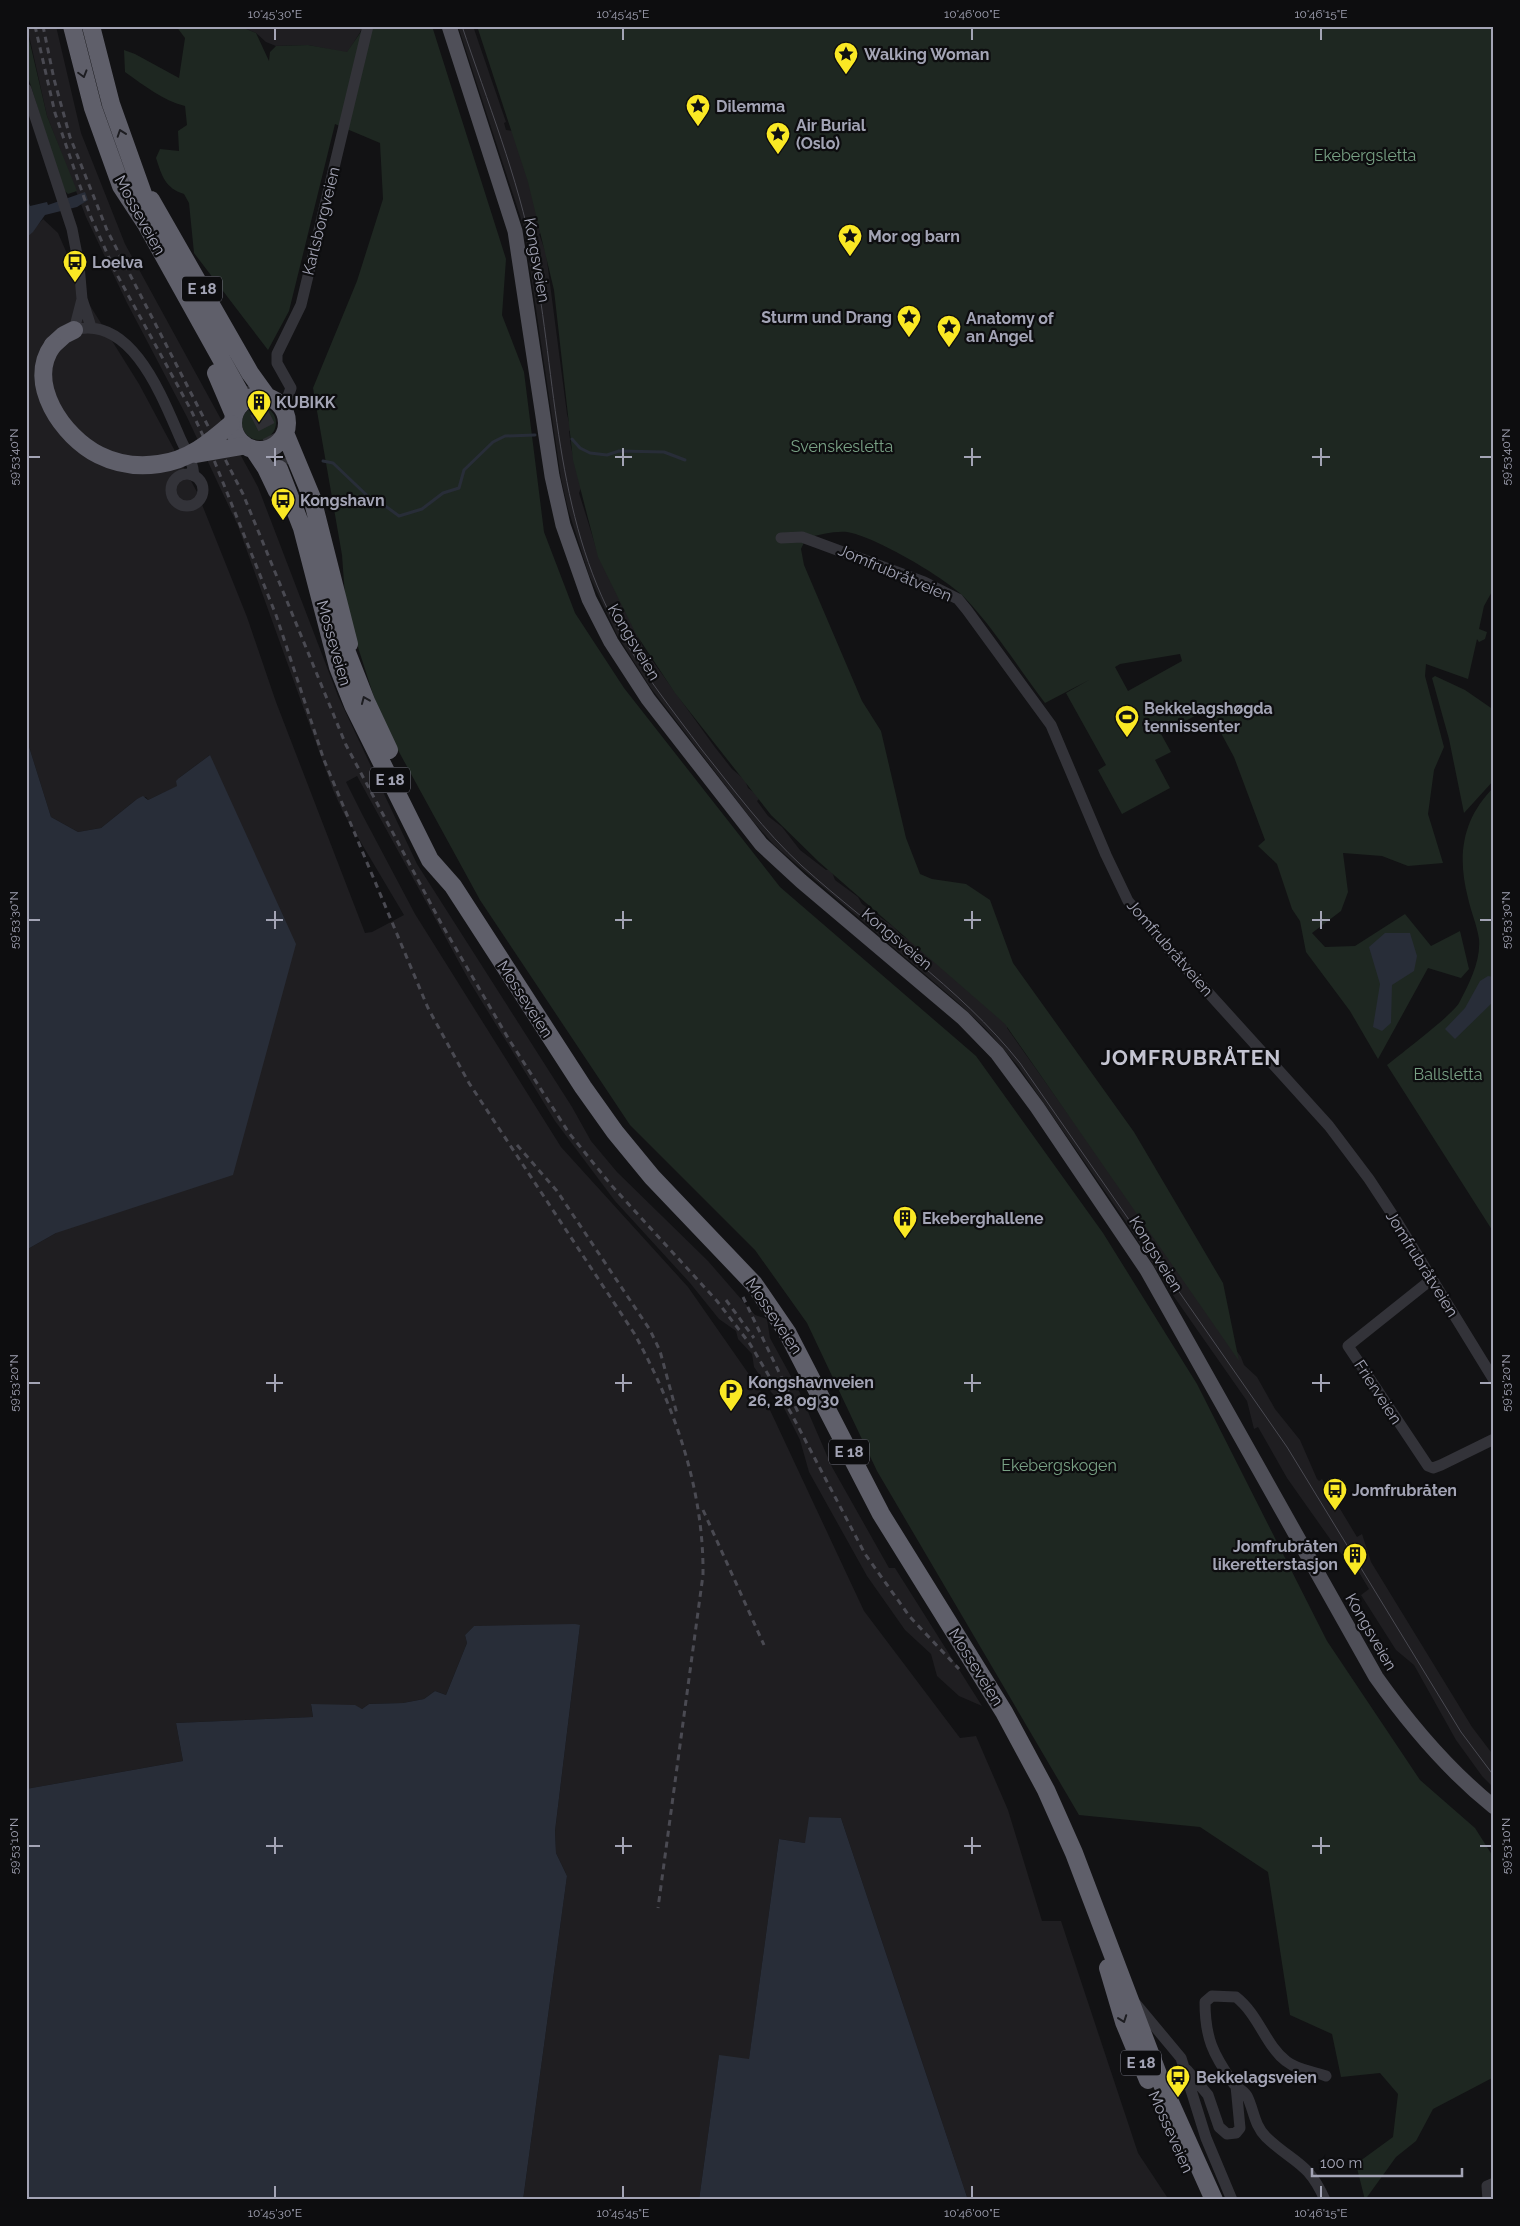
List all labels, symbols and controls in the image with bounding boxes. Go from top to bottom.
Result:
text: 10°45'30"E [248,7,302,21]
text: 10°45'45"E [597,7,649,21]
text: 10°46'00"E [944,7,1000,21]
text: 10°46'15"E [1294,7,1348,21]
place icon: Walking Woman [833,41,859,75]
place label: Walking Woman [864,45,989,64]
one-way arrow [78,69,88,77]
place icon: Dilemma [685,93,711,127]
place label: Dilemma [716,97,785,116]
place label: Air Burial (Oslo) [796,116,867,153]
place icon: Air Burial (Oslo) [765,121,791,155]
one-way arrow [117,129,127,138]
park label: Ekebergsletta [1314,146,1416,165]
street label: Karlsborgveien [298,165,344,277]
street label: Mosseveien [110,172,170,258]
street label: Kongsveien [520,216,554,304]
place icon: Mor og barn [837,223,863,257]
place label: Mor og barn [868,227,960,246]
bus stop icon: Loelva [62,249,88,283]
place label: Loelva [92,253,143,272]
road number: E 18 [182,276,222,302]
place icon: Sturm und Drang [896,304,922,338]
place label: Sturm und Drang [761,308,892,327]
place label: Anatomy of an Angel [966,309,1055,346]
place icon: Anatomy of an Angel [936,314,962,348]
building icon: KUBIKK [246,389,272,423]
place label: KUBIKK [276,393,336,412]
text: 59°53'40"N [7,428,21,486]
text: 59°53'40"N [1499,428,1513,486]
park label: Svenskesletta [791,437,893,456]
bus stop icon: Kongshavn [270,487,296,521]
place label: Kongshavn [300,491,385,510]
street label: Jomfrubråtveien [835,541,955,605]
street label: Mosseveien [313,598,355,688]
street label: Kongsveien [604,600,664,684]
one-way arrow [361,696,372,705]
place label: Bekkelagshøgda tennissenter [1144,699,1273,736]
sports icon: Bekkelagshøgda tennissenter [1114,704,1140,738]
road number: E 18 [370,768,410,792]
text: 59°53'30"N [7,891,21,949]
text: 59°53'30"N [1499,891,1513,949]
street label: Jomfrubråtveien [1123,896,1217,1000]
street label: Kongsveien [858,904,936,974]
street label: Mosseveien [493,957,557,1041]
district label: JOMFRUBRÅTEN [1101,1045,1281,1070]
park label: Ballsletta [1414,1065,1482,1084]
building icon: Ekeberghallene [892,1205,918,1239]
street label: Jomfrubråtveien [1382,1207,1462,1321]
place label: Ekeberghallene [922,1209,1044,1228]
street label: Kongsveien [1125,1213,1187,1295]
street label: Mosseveien [742,1274,806,1358]
text: 59°53'20"N [7,1354,21,1412]
text: 59°53'20"N [1499,1354,1513,1412]
street label: Frierveien [1350,1356,1406,1428]
place label: Kongshavnveien 26, 28 og 30 [748,1373,874,1410]
parking icon: Kongshavnveien 26, 28 og 30 [718,1378,744,1412]
road number: E 18 [829,1440,869,1464]
park label: Ekebergskogen [1001,1456,1117,1475]
bus stop icon: Jomfrubråten [1322,1477,1348,1511]
place label: Jomfrubråten [1352,1481,1457,1500]
place label: Jomfrubråten likeretterstasjon [1213,1537,1338,1574]
building icon: Jomfrubråten likeretterstasjon [1342,1542,1368,1576]
street label: Kongsveien [1341,1590,1401,1674]
street label: Mosseveien [945,1625,1007,1709]
text: 59°53'10"N [7,1818,21,1874]
text: 59°53'10"N [1499,1818,1513,1874]
one-way arrow [1117,2014,1127,2023]
road number: E 18 [1121,2050,1161,2076]
bus stop icon: Bekkelagsveien [1165,2064,1191,2098]
place label: Bekkelagsveien [1196,2068,1317,2087]
street label: Mosseveien [1144,2088,1198,2176]
scale bar [1312,2146,1462,2178]
text: 100 m [1320,2154,1362,2172]
text: 10°45'30"E [248,2206,302,2220]
text: 10°45'45"E [597,2206,649,2220]
text: 10°46'00"E [944,2206,1000,2220]
text: 10°46'15"E [1294,2206,1348,2220]

